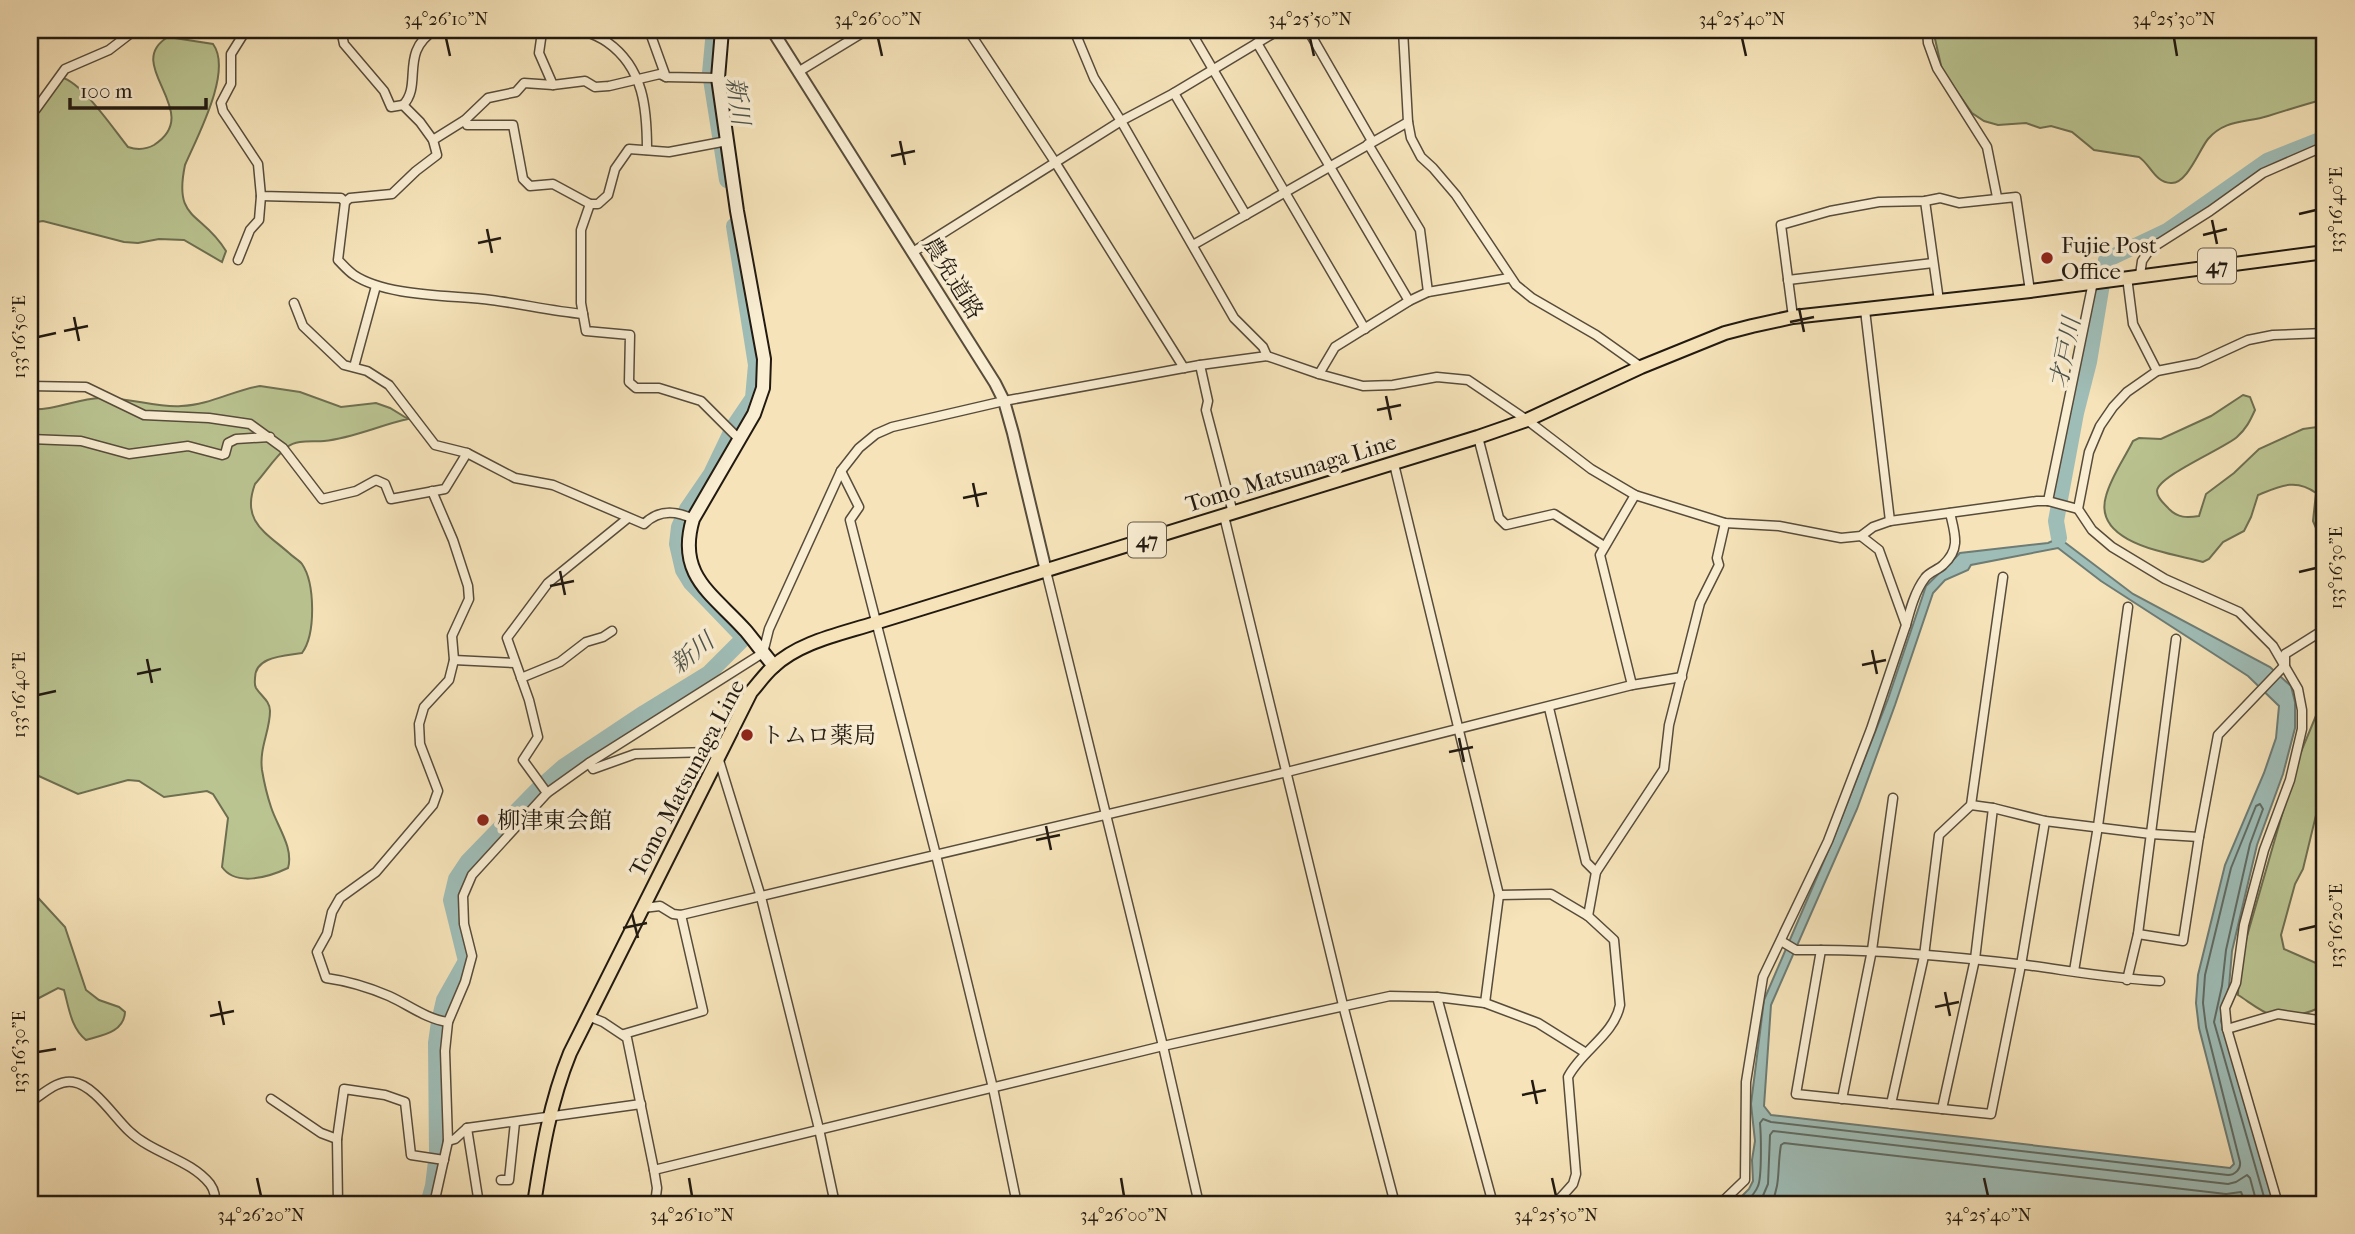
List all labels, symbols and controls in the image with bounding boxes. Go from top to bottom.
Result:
text: 34°26'10"N [404,9,489,30]
text: 34°26'00"N [834,9,922,30]
text: 34°25'50"N [1268,9,1352,30]
text: 34°25'40"N [1699,9,1786,30]
text: 34°25'30"N [2132,9,2216,30]
scale bar [70,66,206,110]
water label: 新川 [721,75,756,130]
text: 100 m [80,79,133,103]
text: 133°16'40"E [2326,167,2347,253]
street label: 農免道路 [917,232,989,324]
place label: Fujie Post Office [2061,232,2157,285]
road number: 47 [2198,248,2236,284]
marker: Fujie Post Office [2039,250,2055,266]
text: 133°16'50"E [9,295,30,379]
water label: 才戸川 [2044,312,2086,391]
street label: Tomo Matsunaga Line [1182,428,1400,518]
road number: 47 [1128,522,1166,558]
text: 133°16'30"E [2326,526,2347,610]
water label: 新川 [665,625,722,679]
text: 133°16'40"E [9,652,30,738]
street label: Tomo Matsunaga Line [624,675,750,881]
place label: トムロ薬局 [761,722,876,749]
marker: トムロ薬局 [739,727,755,743]
place label: 柳津東会館 [497,807,612,834]
marker: 柳津東会館 [475,812,491,828]
text: 133°16'20"E [2326,884,2347,968]
text: 133°16'30"E [9,1010,30,1094]
text: 34°26'20"N [217,1205,305,1226]
text: 34°26'10"N [650,1205,735,1226]
text: 34°26'00"N [1080,1205,1168,1226]
text: 34°25'50"N [1514,1205,1598,1226]
text: 34°25'40"N [1945,1205,2032,1226]

